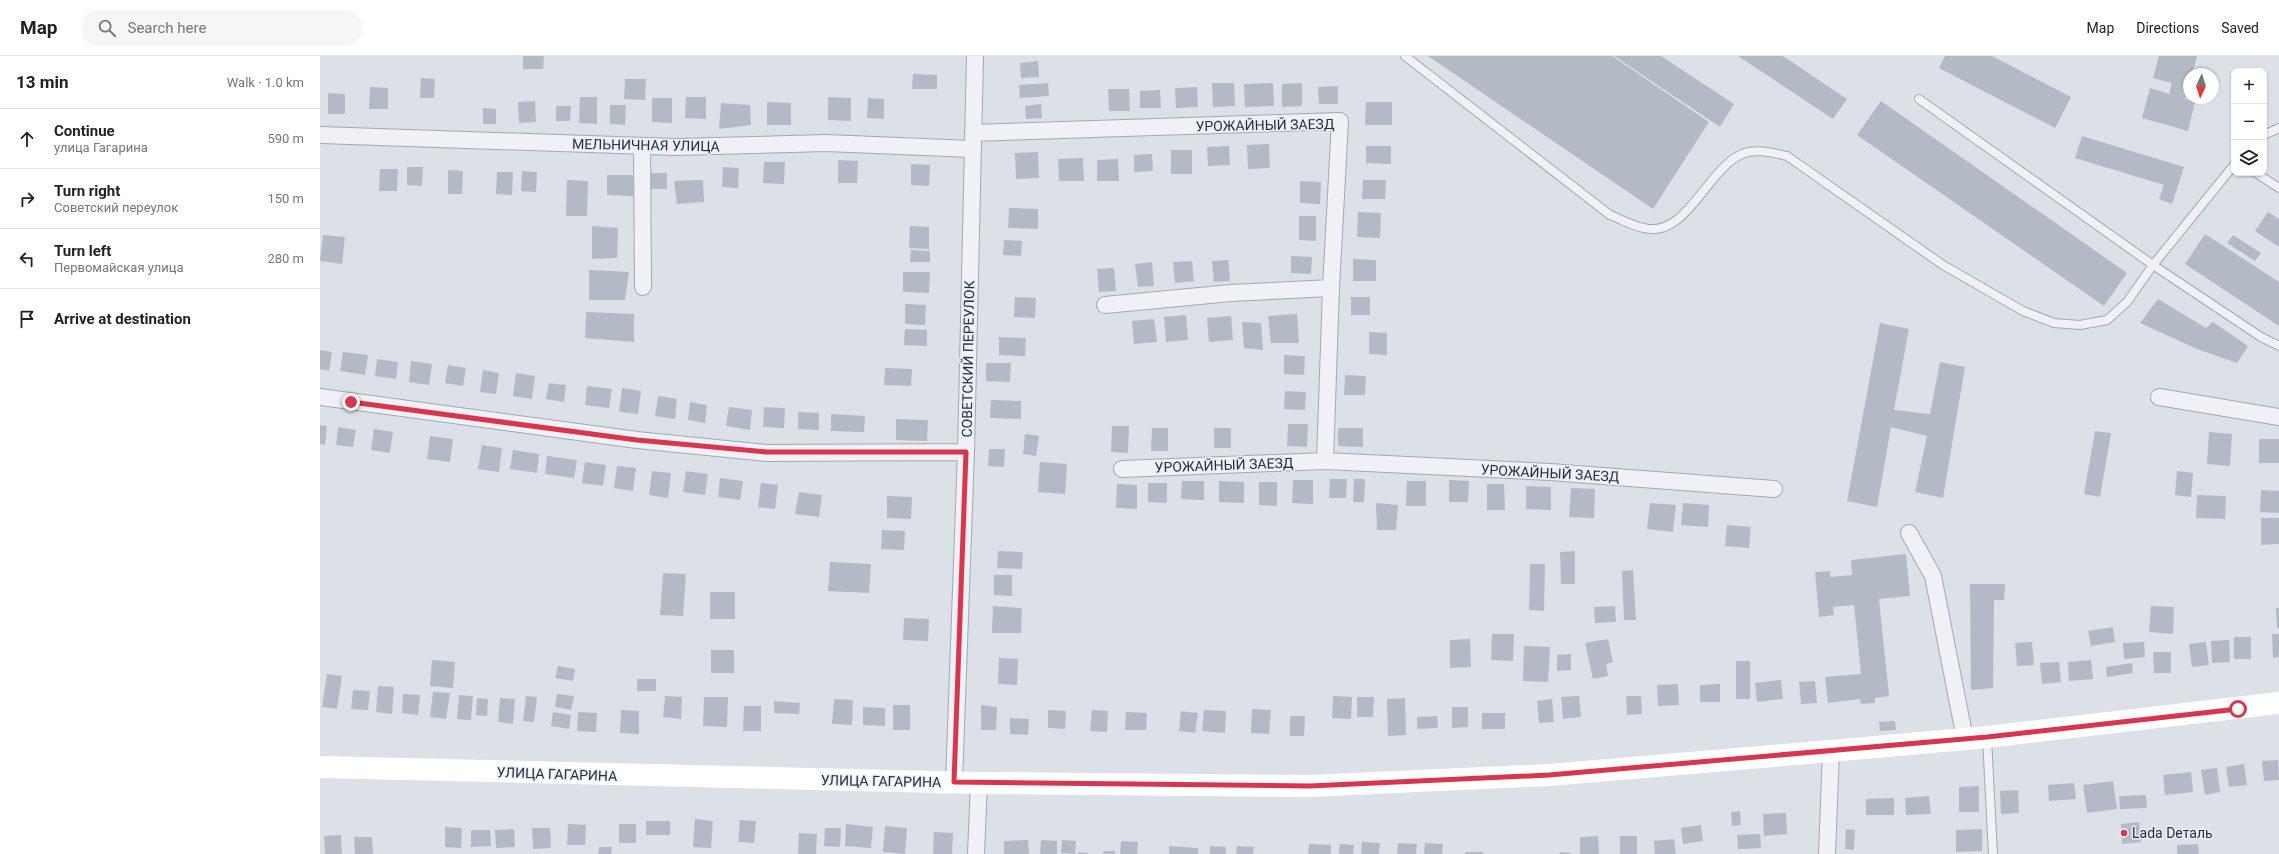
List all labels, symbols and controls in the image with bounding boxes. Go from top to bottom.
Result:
search box [82,10,362,46]
text: Map [20,16,58,39]
icon: search [96,17,118,39]
text: Search here [128,19,206,37]
text: Map [2087,20,2114,36]
text: Directions [2136,20,2199,36]
text: Saved [2221,20,2259,36]
north arrow [2183,68,2219,104]
map controls [2231,68,2267,176]
button: + [2231,68,2267,104]
text: 13 min [16,72,69,92]
text: Walk · 1.0 km [227,75,304,90]
button: − [2231,104,2267,140]
street label: УРОЖАЙНЫЙ ЗАЕЗД [1195,116,1335,134]
text: Continue [54,122,115,140]
icon: ahead [16,128,38,150]
text: 590 m [267,131,304,146]
street label: МЕЛЬНИЧНАЯ УЛИЦА [572,136,720,154]
text: улица Гагарина [54,140,148,155]
button: layers [2231,140,2267,176]
text: Turn right [54,182,120,200]
icon: right [16,188,38,210]
text: 150 m [267,191,304,206]
text: Советский переулок [54,200,178,215]
text: Turn left [54,242,111,260]
icon: left [16,248,38,270]
text: 280 m [267,251,304,266]
text: Первомайская улица [54,260,183,275]
street label: СОВЕТСКИЙ ПЕРЕУЛОК [959,280,977,438]
icon: arrive [16,308,38,330]
text: Arrive at destination [54,310,191,328]
route end [342,393,360,411]
street label: УРОЖАЙНЫЙ ЗАЕЗД [1154,455,1294,475]
street label: УРОЖАЙНЫЙ ЗАЕЗД [1480,461,1620,485]
route start [2229,700,2247,718]
street label: УЛИЦА ГАГАРИНА [496,764,618,784]
street label: УЛИЦА ГАГАРИНА [821,772,941,790]
place label: Lada Dеталь [2132,825,2213,841]
marker: Lada Dеталь [2119,828,2129,838]

